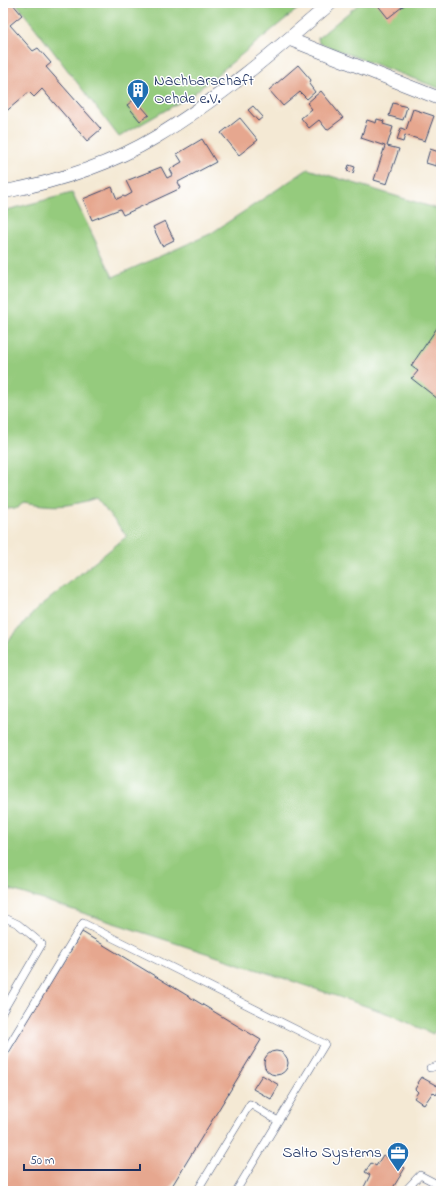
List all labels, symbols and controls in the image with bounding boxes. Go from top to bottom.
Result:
place label: Nachbarschaft Oehde e.V. [154,69,254,111]
building icon: Nachbarschaft Oehde e.V. [125,77,151,110]
office icon: Salto Systems [385,1140,411,1173]
place label: Salto Systems [282,1141,382,1165]
scale bar [24,1146,140,1172]
text: 50 m [30,1152,54,1170]

